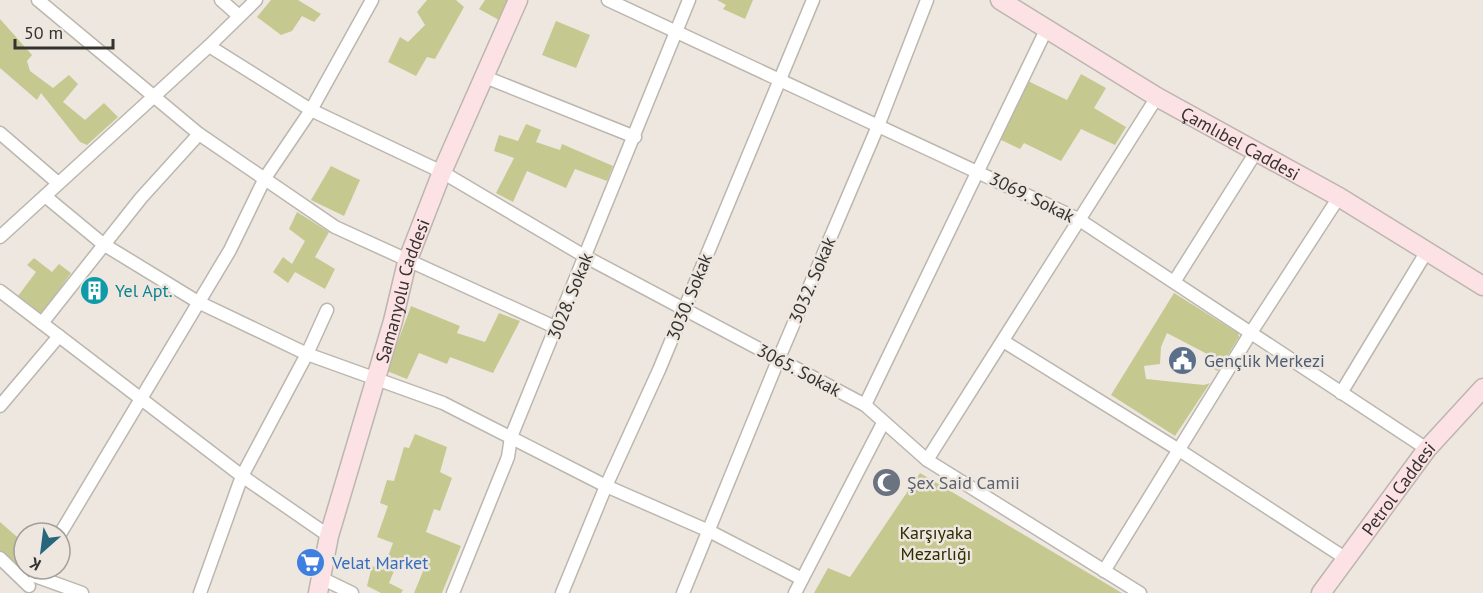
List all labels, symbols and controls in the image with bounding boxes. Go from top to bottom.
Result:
scale bar [15,12,112,50]
text: 50 m [24,21,63,44]
street label: Çamlıbel Caddesi [1177,101,1304,185]
street label: 3069. Sokak [986,167,1079,228]
street label: Samanyolu Caddesi [370,215,434,366]
street label: 3032. Sokak [783,233,841,327]
street label: 3028. Sokak [542,249,598,343]
street label: 3030. Sokak [661,250,717,344]
building icon: Yel Apt. [78,274,110,306]
place label: Yel Apt. [115,279,173,302]
street label: 3065. Sokak [753,338,845,402]
public building icon: Gençlik Merkezi [1167,344,1199,376]
place label: Gençlik Merkezi [1204,349,1325,372]
street label: Petrol Caddesi [1356,437,1440,540]
mosque icon: Şex Said Camii [870,466,902,498]
place label: Şex Said Camii [907,471,1020,494]
north arrow [12,521,72,581]
park label: Karşıyaka Mezarlığı [900,521,972,565]
supermarket icon: Velat Market [295,546,327,578]
place label: Velat Market [331,551,428,574]
text: K [26,553,44,575]

